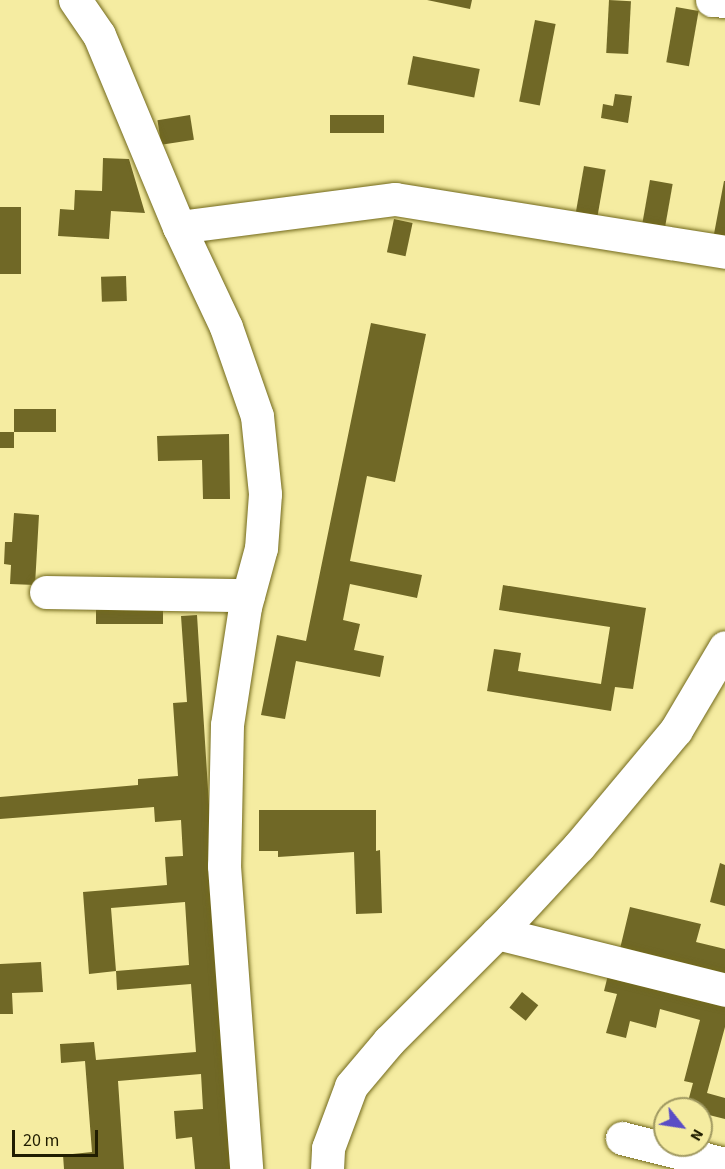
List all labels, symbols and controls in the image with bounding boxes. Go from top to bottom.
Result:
north arrow [653,1097,713,1157]
scale bar [15,1118,100,1156]
text: N [685,1125,709,1145]
text: 20 m [23,1128,59,1153]

